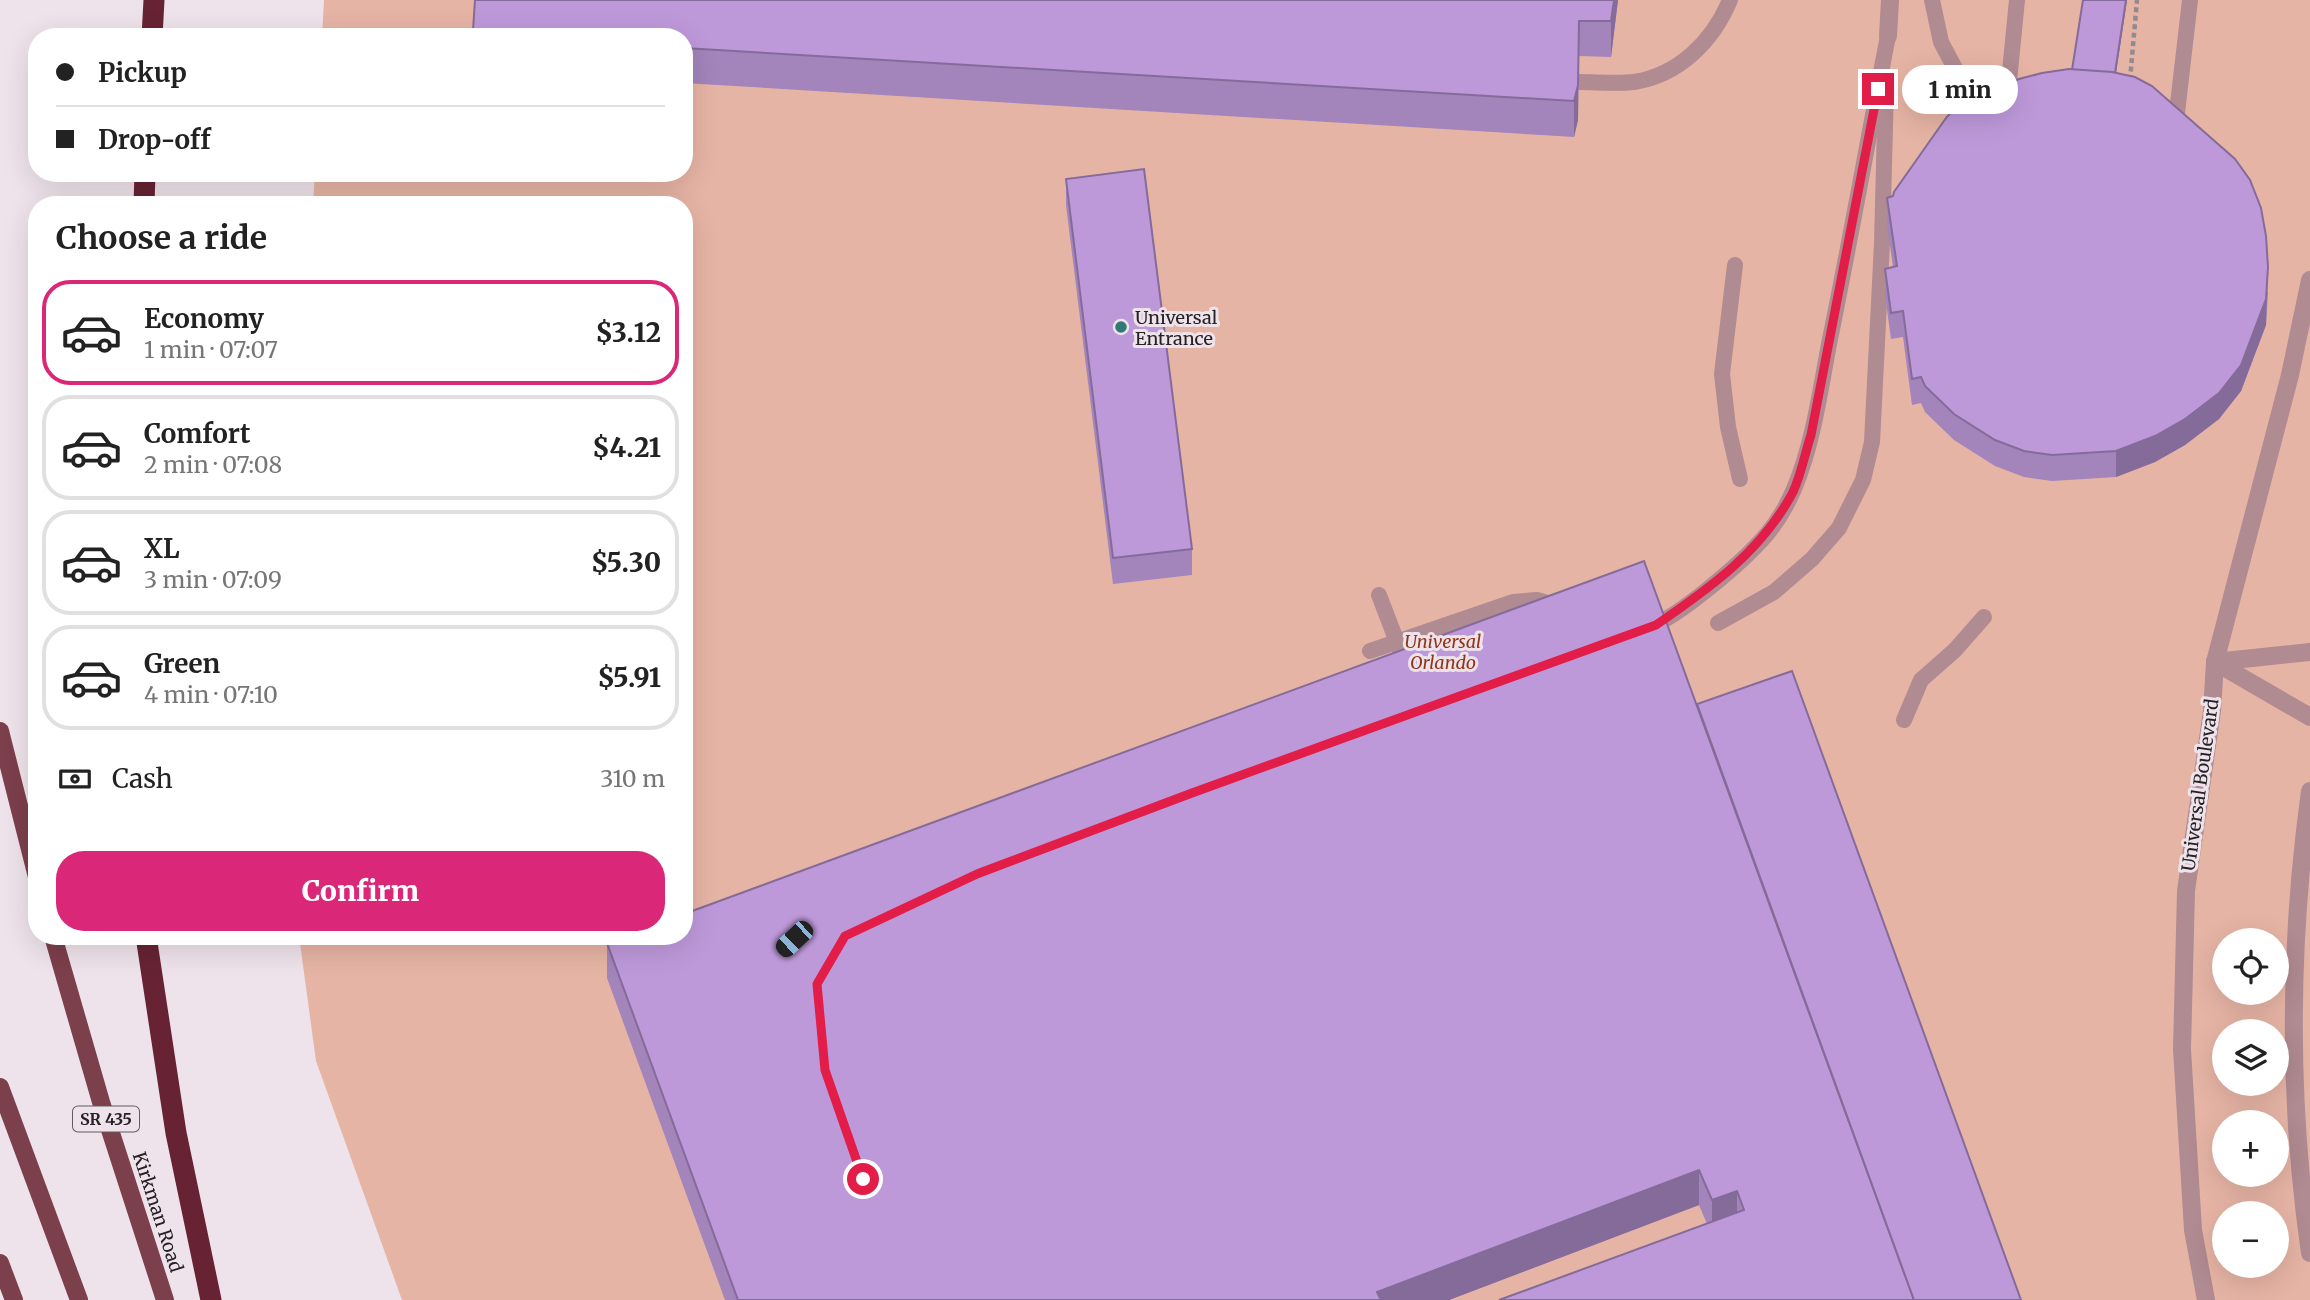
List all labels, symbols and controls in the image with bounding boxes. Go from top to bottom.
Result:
text: Pickup [98,56,187,89]
callout: 1 min [1902,64,2018,114]
route end [1862,73,1894,105]
text: 1 min [1928,75,1992,104]
text: Drop-off [98,123,211,156]
text: Choose a ride [56,218,267,258]
icon: car [60,301,123,364]
text: Economy [144,302,264,335]
place label: Universal Entrance [1135,306,1218,350]
text: $3.12 [596,316,661,349]
marker: Universal Entrance [1113,319,1129,335]
text: 1 min · 07:07 [144,335,278,364]
icon: car [60,416,123,479]
text: Comfort [144,417,250,450]
text: $4.21 [592,431,661,464]
text: 2 min · 07:08 [144,450,282,479]
icon: car [60,531,123,594]
text: XL [144,532,180,565]
text: $5.30 [591,546,661,579]
text: 3 min · 07:09 [144,565,282,594]
park label: Universal Orlando [1405,630,1481,674]
icon: car [60,646,123,709]
text: Green [144,647,220,680]
text: $5.91 [597,661,661,694]
text: 4 min · 07:10 [144,680,278,709]
street label: Universal Boulevard [2176,697,2224,873]
icon: cash [56,760,94,798]
text: Cash [112,762,173,795]
text: 310 m [600,764,665,793]
button: Confirm [56,851,665,931]
car [772,917,817,961]
map controls [2212,928,2289,1278]
button: locate [2212,928,2289,1005]
button: layers [2212,1019,2289,1096]
road number: SR 435 [73,1106,139,1132]
button: + [2212,1110,2289,1187]
street label: Kirkman Road [128,1149,188,1275]
route start [847,1163,879,1195]
button: − [2212,1201,2289,1278]

